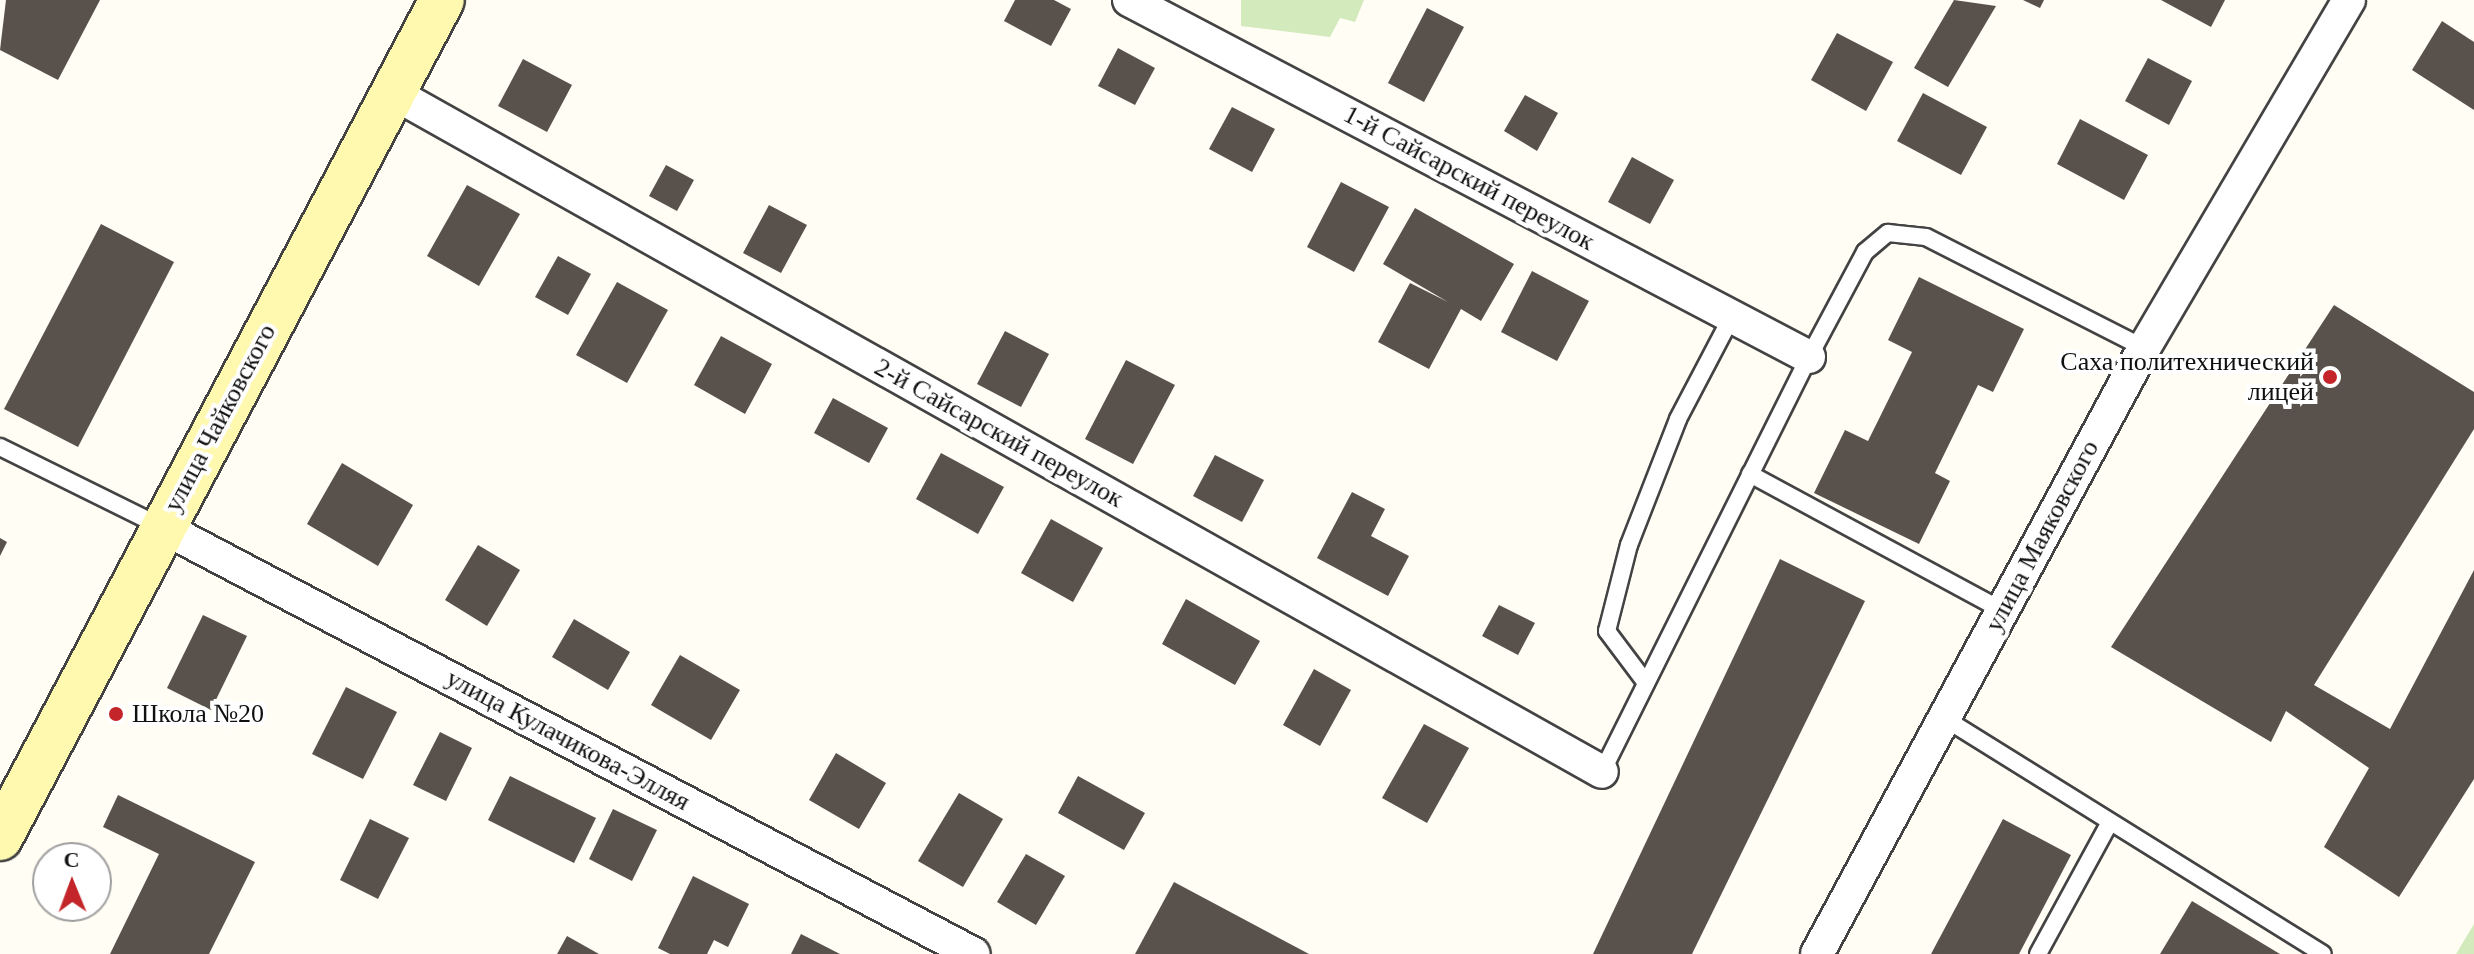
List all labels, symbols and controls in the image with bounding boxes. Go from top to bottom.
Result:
street label: 1-й Сайсарский переулок [1338,99,1600,257]
street label: улица Чайковского [157,319,283,517]
place label: Саха политехнический лицей [2060,346,2314,408]
street label: 2-й Сайсарский переулок [869,352,1129,514]
marker: Саха политехнический лицей [2321,368,2339,386]
street label: улица Маяковского [1978,435,2106,637]
street label: улица Кулачикова-Элляя [441,662,695,818]
place label: Школа №20 [132,698,264,730]
marker: Школа №20 [107,705,125,723]
north arrow [32,842,112,922]
text: С [63,847,80,872]

